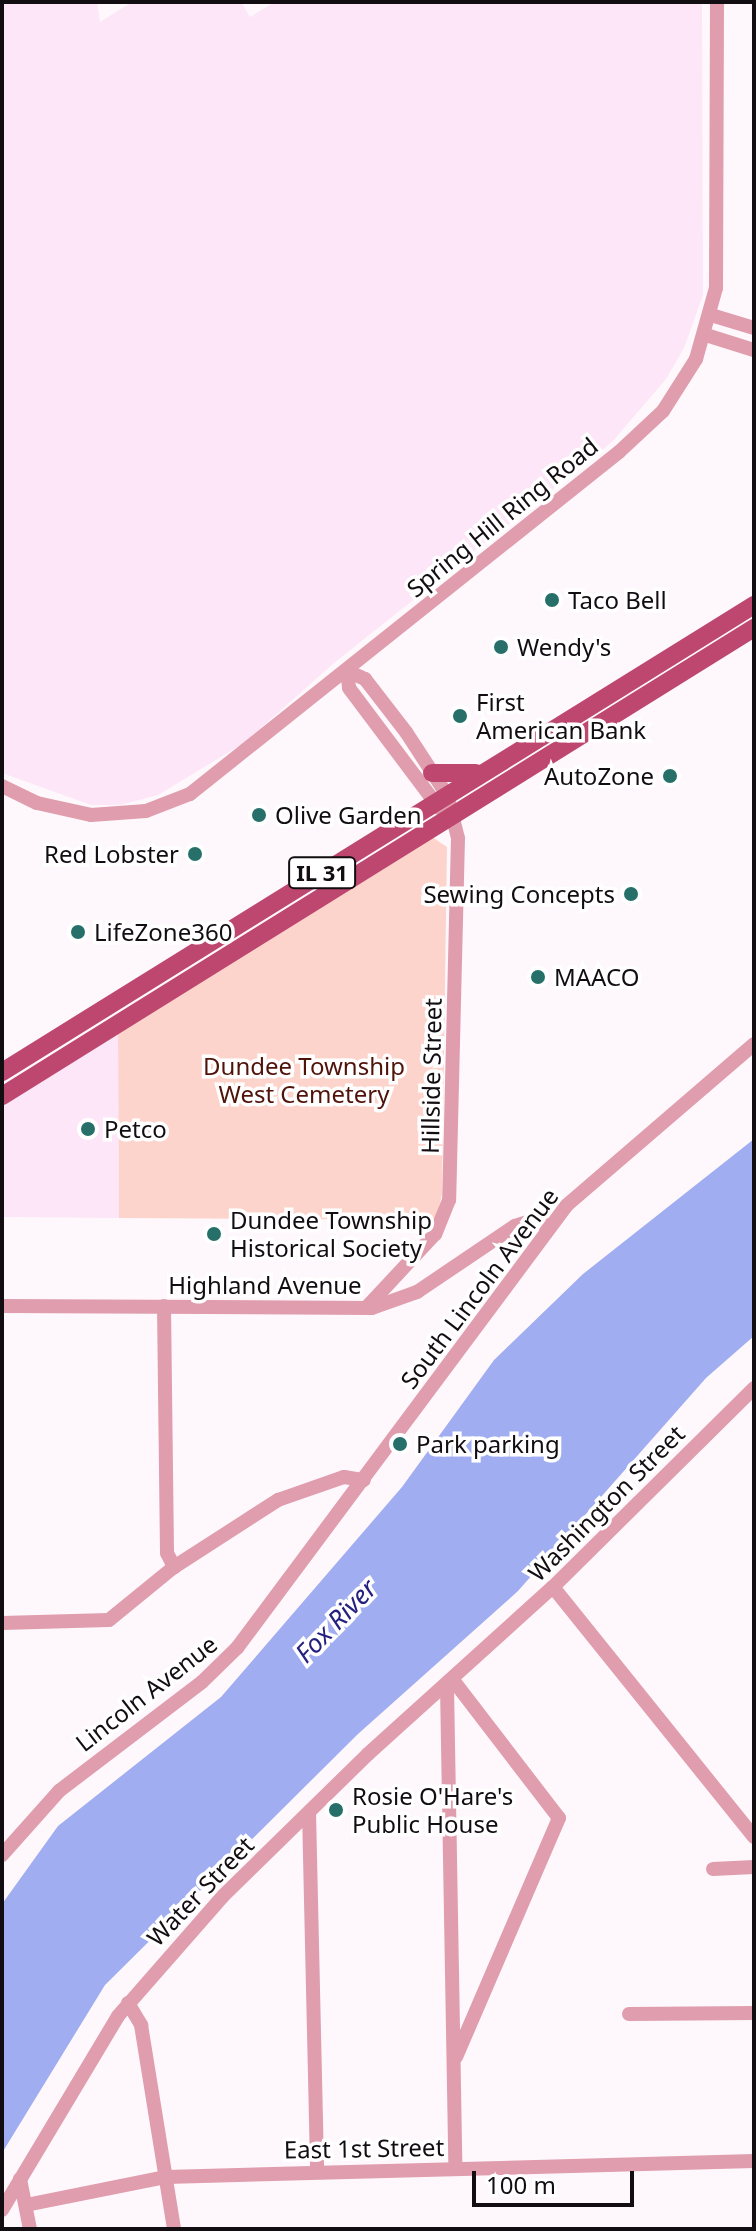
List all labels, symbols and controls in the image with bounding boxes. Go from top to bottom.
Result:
street label: Spring Hill Ring Road [401,431,603,603]
place label: Taco Bell [568,586,667,614]
marker: Taco Bell [543,591,561,609]
place label: Wendy's [517,633,611,661]
marker: Wendy's [492,638,510,656]
place label: First American Bank [476,688,646,744]
marker: First American Bank [451,707,469,725]
place label: AutoZone [544,762,654,790]
marker: AutoZone [661,767,679,785]
place label: Olive Garden [275,801,422,829]
marker: Olive Garden [250,806,268,824]
place label: Red Lobster [44,840,179,868]
marker: Red Lobster [186,845,204,863]
road number: IL 31 [288,855,356,891]
place label: Sewing Concepts [423,880,615,908]
marker: Sewing Concepts [622,885,640,903]
place label: LifeZone360 [94,918,232,946]
marker: LifeZone360 [69,923,87,941]
place label: MAACO [554,963,639,991]
marker: MAACO [529,968,547,986]
street label: Hillside Street [415,998,447,1154]
park label: Dundee Township West Cemetery [203,1052,405,1108]
place label: Petco [104,1115,167,1143]
marker: Petco [79,1120,97,1138]
street label: South Lincoln Avenue [394,1182,564,1394]
place label: Dundee Township Historical Society [230,1206,432,1262]
marker: Dundee Township Historical Society [205,1225,223,1243]
street label: Highland Avenue [168,1271,362,1299]
street label: Washington Street [522,1419,690,1587]
place label: Park parking [416,1430,560,1458]
marker: Park parking [391,1435,409,1453]
water label: Fox River [289,1573,383,1669]
street label: Lincoln Avenue [70,1629,222,1757]
place label: Rosie O'Hare's Public House [352,1782,513,1838]
marker: Rosie O'Hare's Public House [327,1801,345,1819]
street label: Water Street [141,1830,259,1952]
street label: East 1st Street [284,2132,444,2164]
scale bar [476,2155,638,2205]
text: 100 m [486,2168,556,2201]

